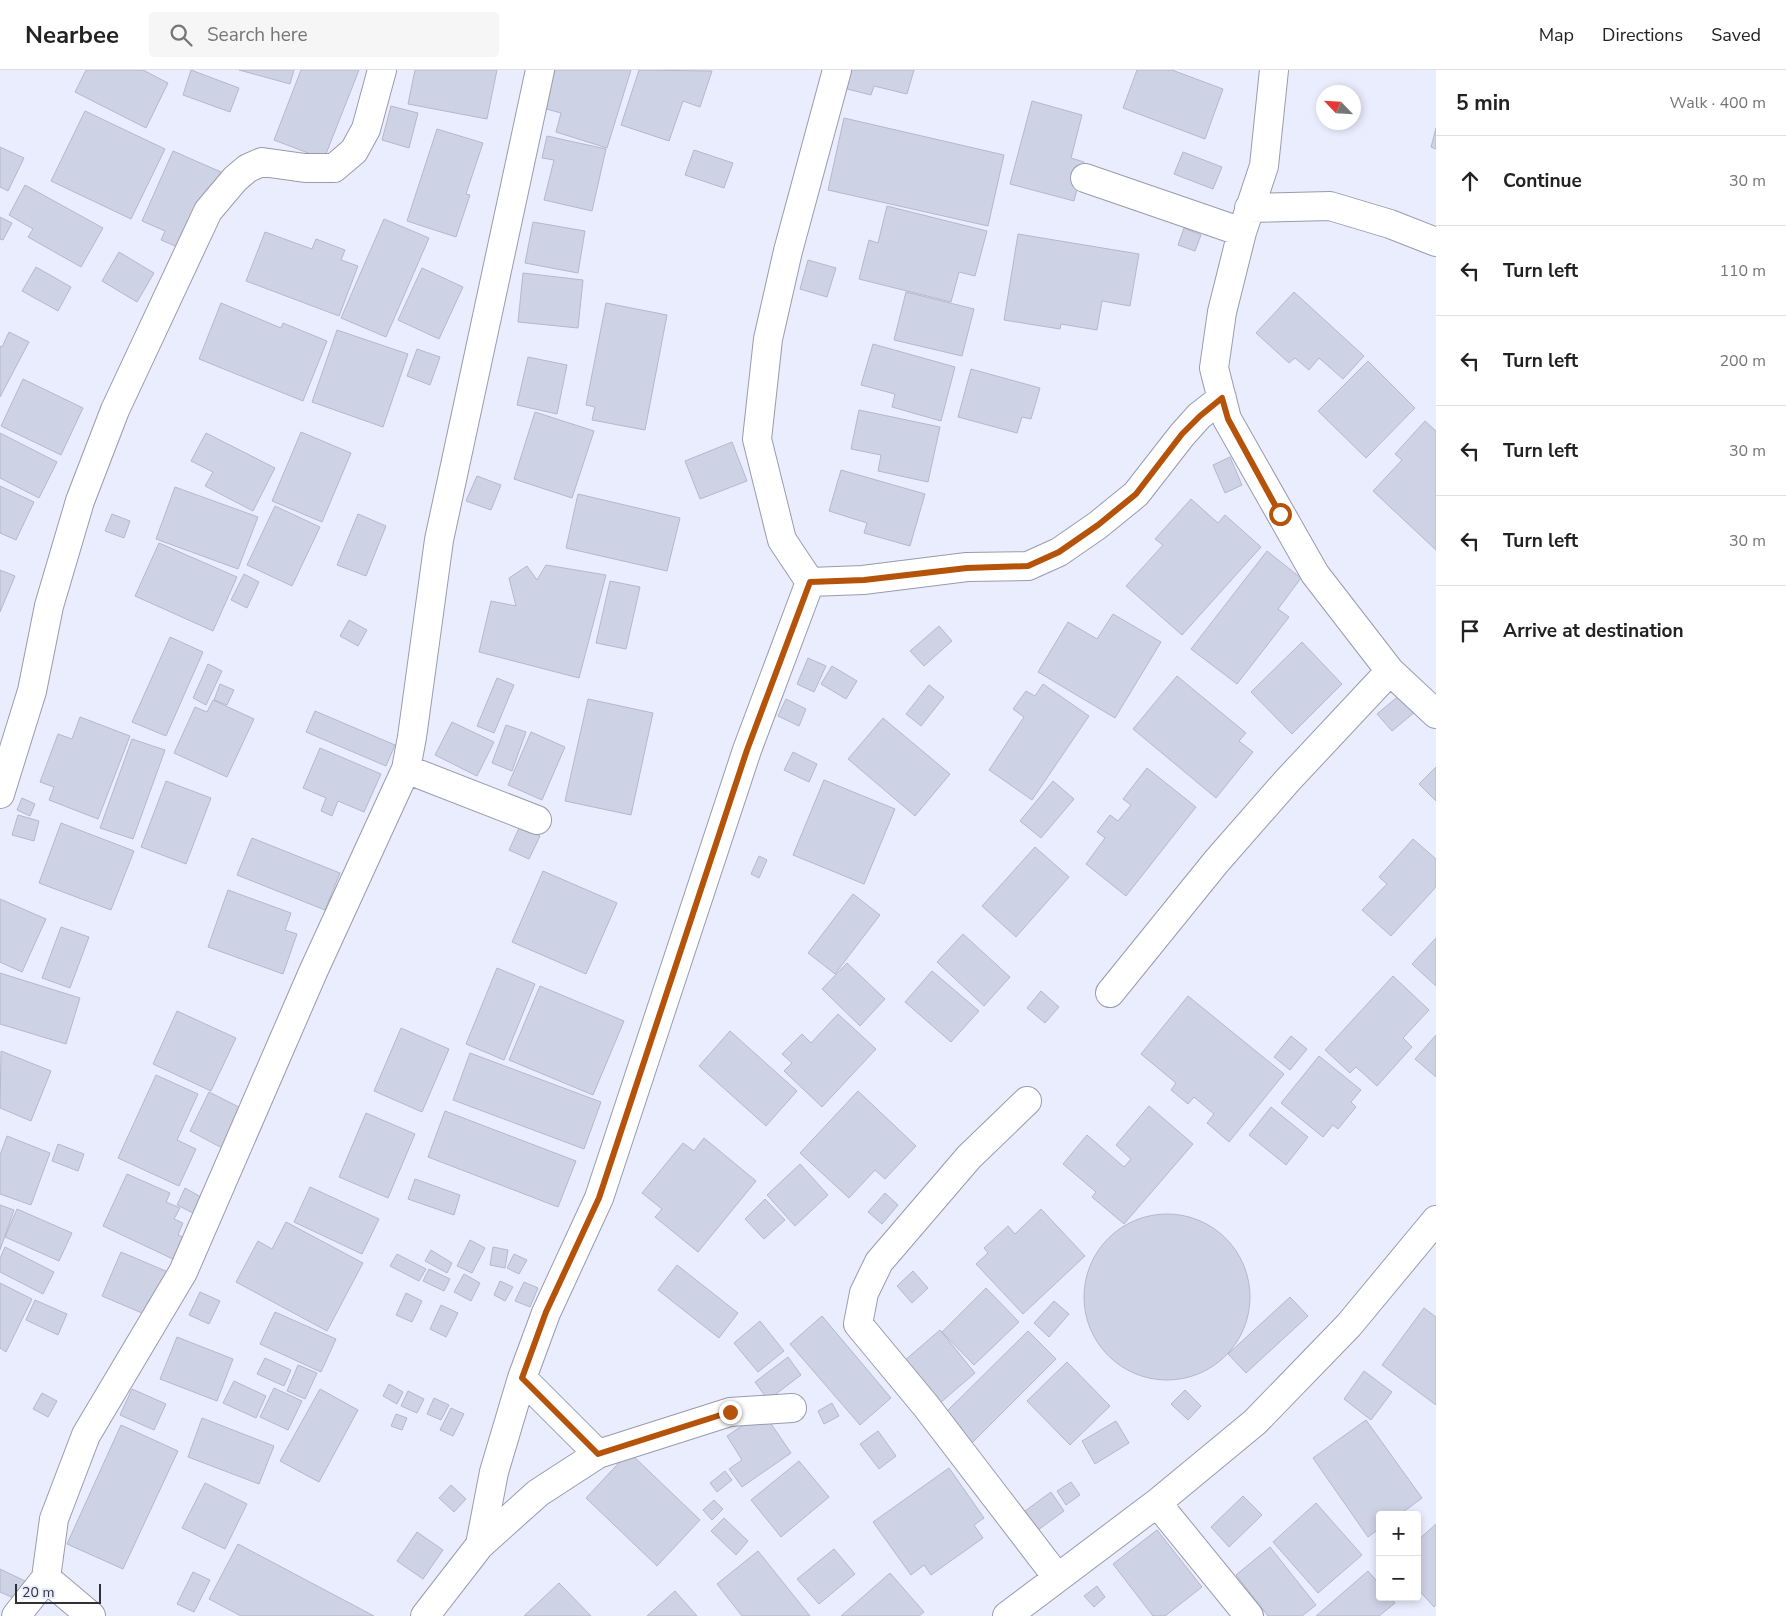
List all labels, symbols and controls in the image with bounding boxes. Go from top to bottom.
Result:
search box [149,12,499,57]
text: Nearbee [25,19,119,51]
icon: search [167,21,195,49]
text: Search here [207,22,308,48]
text: Map [1539,23,1574,47]
text: Directions [1602,23,1683,47]
text: Saved [1711,23,1761,47]
north arrow [1316,85,1361,130]
text: 5 min [1456,89,1510,117]
text: Walk · 400 m [1670,92,1766,114]
icon: ahead [1456,167,1484,195]
text: Continue [1503,168,1582,194]
text: 30 m [1729,170,1766,192]
icon: left [1456,257,1484,285]
text: Turn left [1503,258,1578,284]
text: 110 m [1719,260,1766,282]
icon: left [1456,347,1484,375]
text: Turn left [1503,348,1578,374]
text: 200 m [1719,350,1766,372]
icon: left [1456,437,1484,465]
text: Turn left [1503,438,1578,464]
text: 30 m [1729,440,1766,462]
route start [1269,503,1292,526]
icon: left [1456,527,1484,555]
text: Turn left [1503,528,1578,554]
text: 30 m [1729,530,1766,552]
icon: arrive [1456,617,1484,645]
text: Arrive at destination [1503,618,1684,644]
route end [719,1401,742,1424]
map controls [1376,1511,1421,1601]
button: + [1376,1511,1421,1556]
button: − [1376,1556,1421,1601]
scale bar [15,1581,101,1604]
text: 20 m [22,1583,54,1602]

